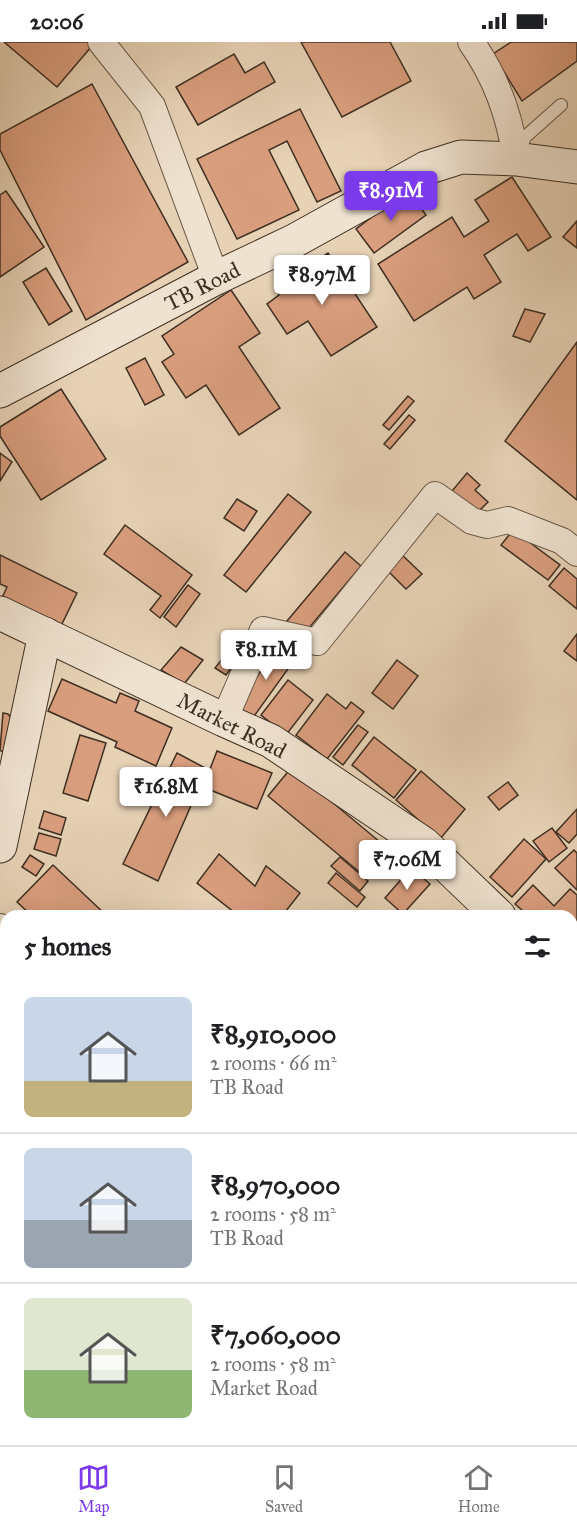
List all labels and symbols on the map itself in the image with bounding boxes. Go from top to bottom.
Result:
pin: ₹8.91M [342,171,440,222]
pin: ₹8.97M [273,255,371,306]
street label: TB Road [160,256,245,317]
pin: ₹8.11M [217,630,315,681]
street label: Market Road [173,686,291,764]
pin: ₹16.8M [117,767,215,818]
pin: ₹7.06M [358,840,456,891]

